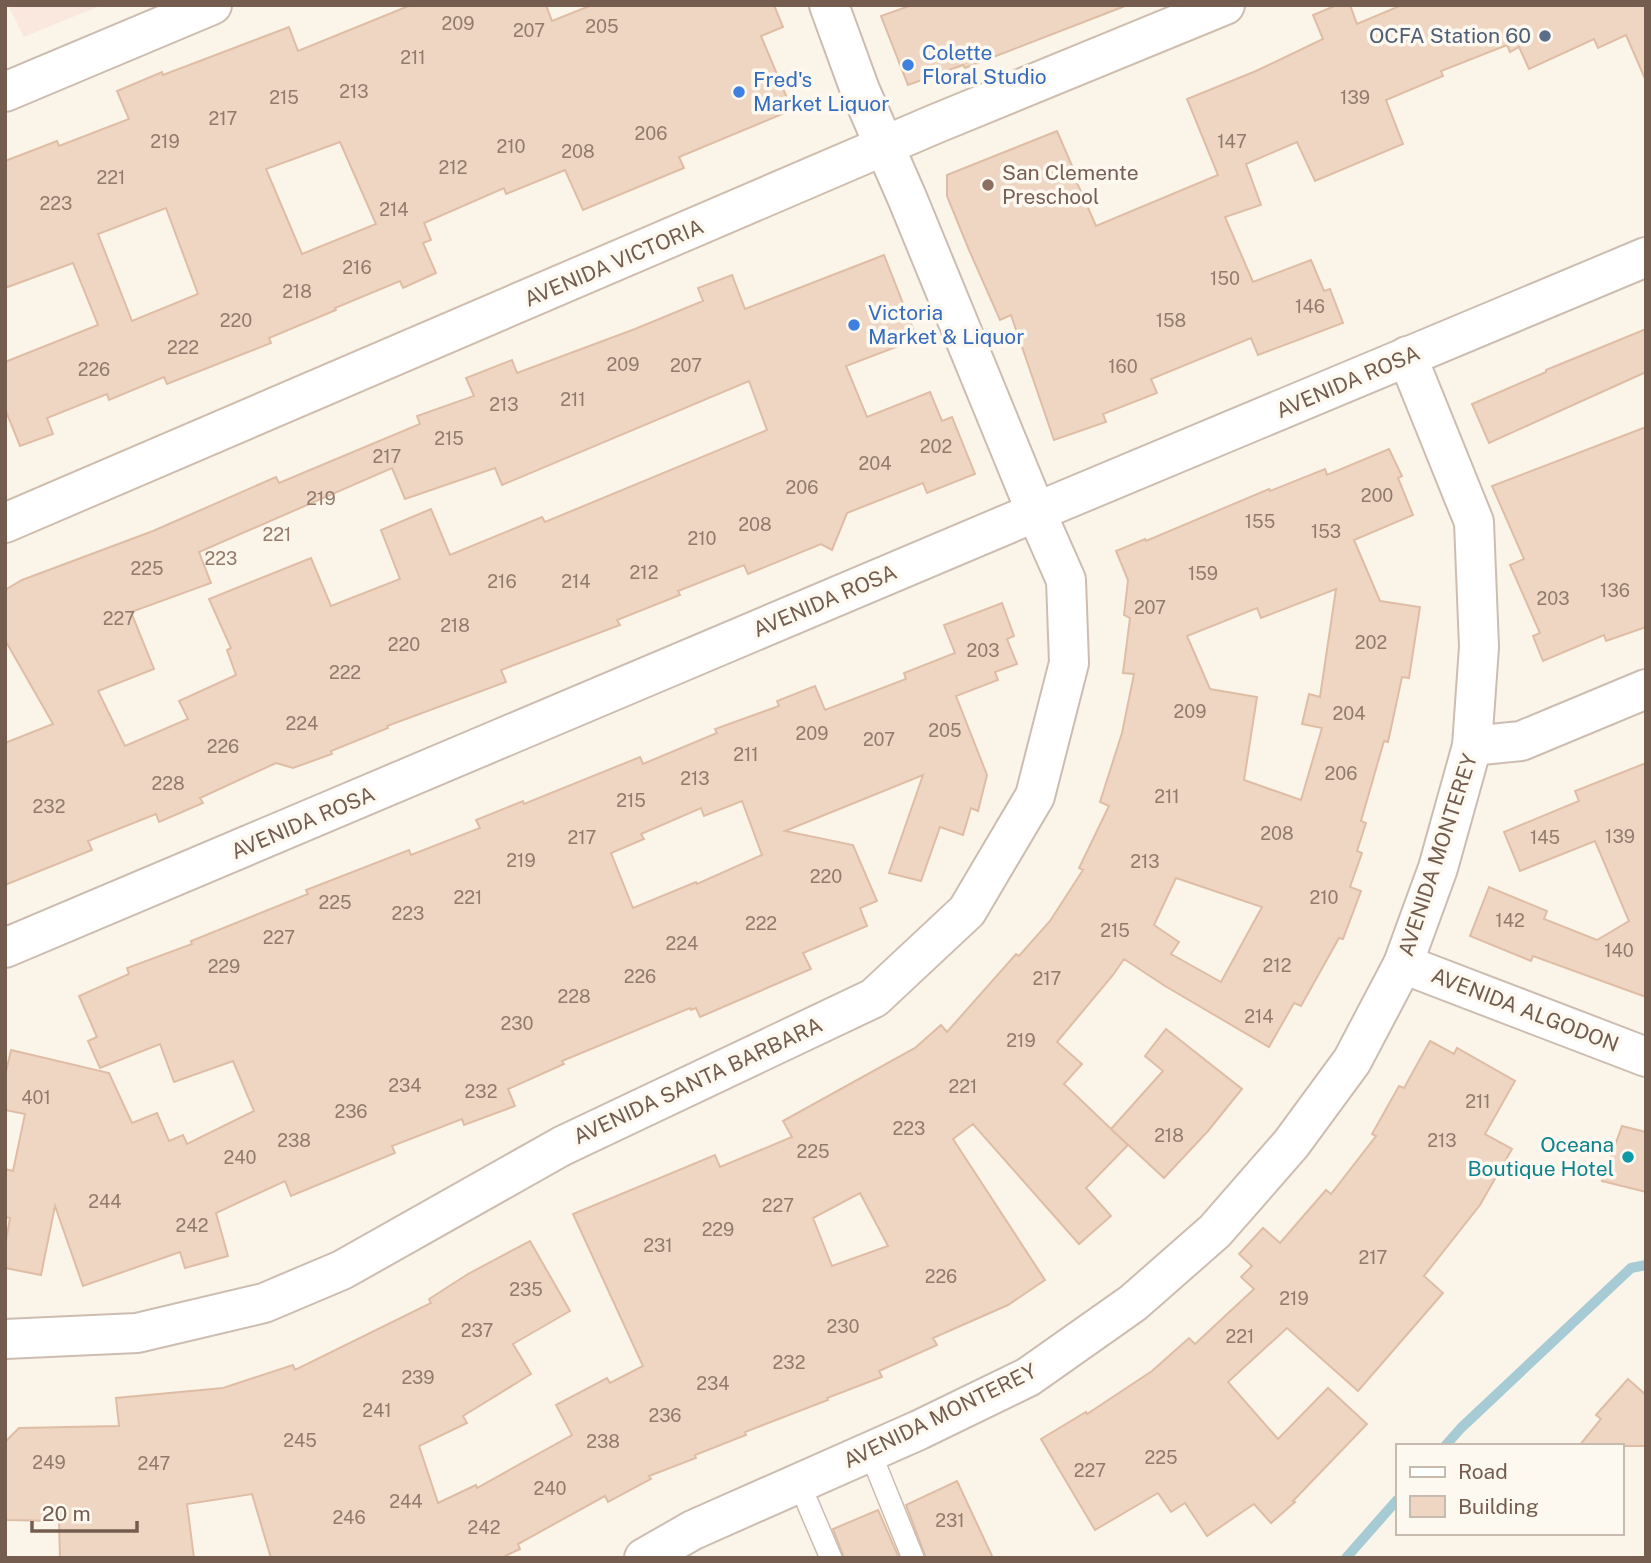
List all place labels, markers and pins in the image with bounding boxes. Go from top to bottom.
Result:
place label: OCFA Station 60 [1369,23,1531,48]
marker: OCFA Station 60 [1537,28,1553,44]
place label: Colette Floral Studio [922,40,1047,89]
marker: Colette Floral Studio [900,57,916,73]
place label: Fred's Market Liquor [753,67,889,116]
marker: Fred's Market Liquor [731,84,747,100]
place label: San Clemente Preschool [1002,160,1139,209]
marker: San Clemente Preschool [980,177,996,193]
place label: Victoria Market & Liquor [868,300,1024,349]
marker: Victoria Market & Liquor [846,317,862,333]
place label: Oceana Boutique Hotel [1467,1132,1614,1181]
marker: Oceana Boutique Hotel [1620,1149,1636,1165]

